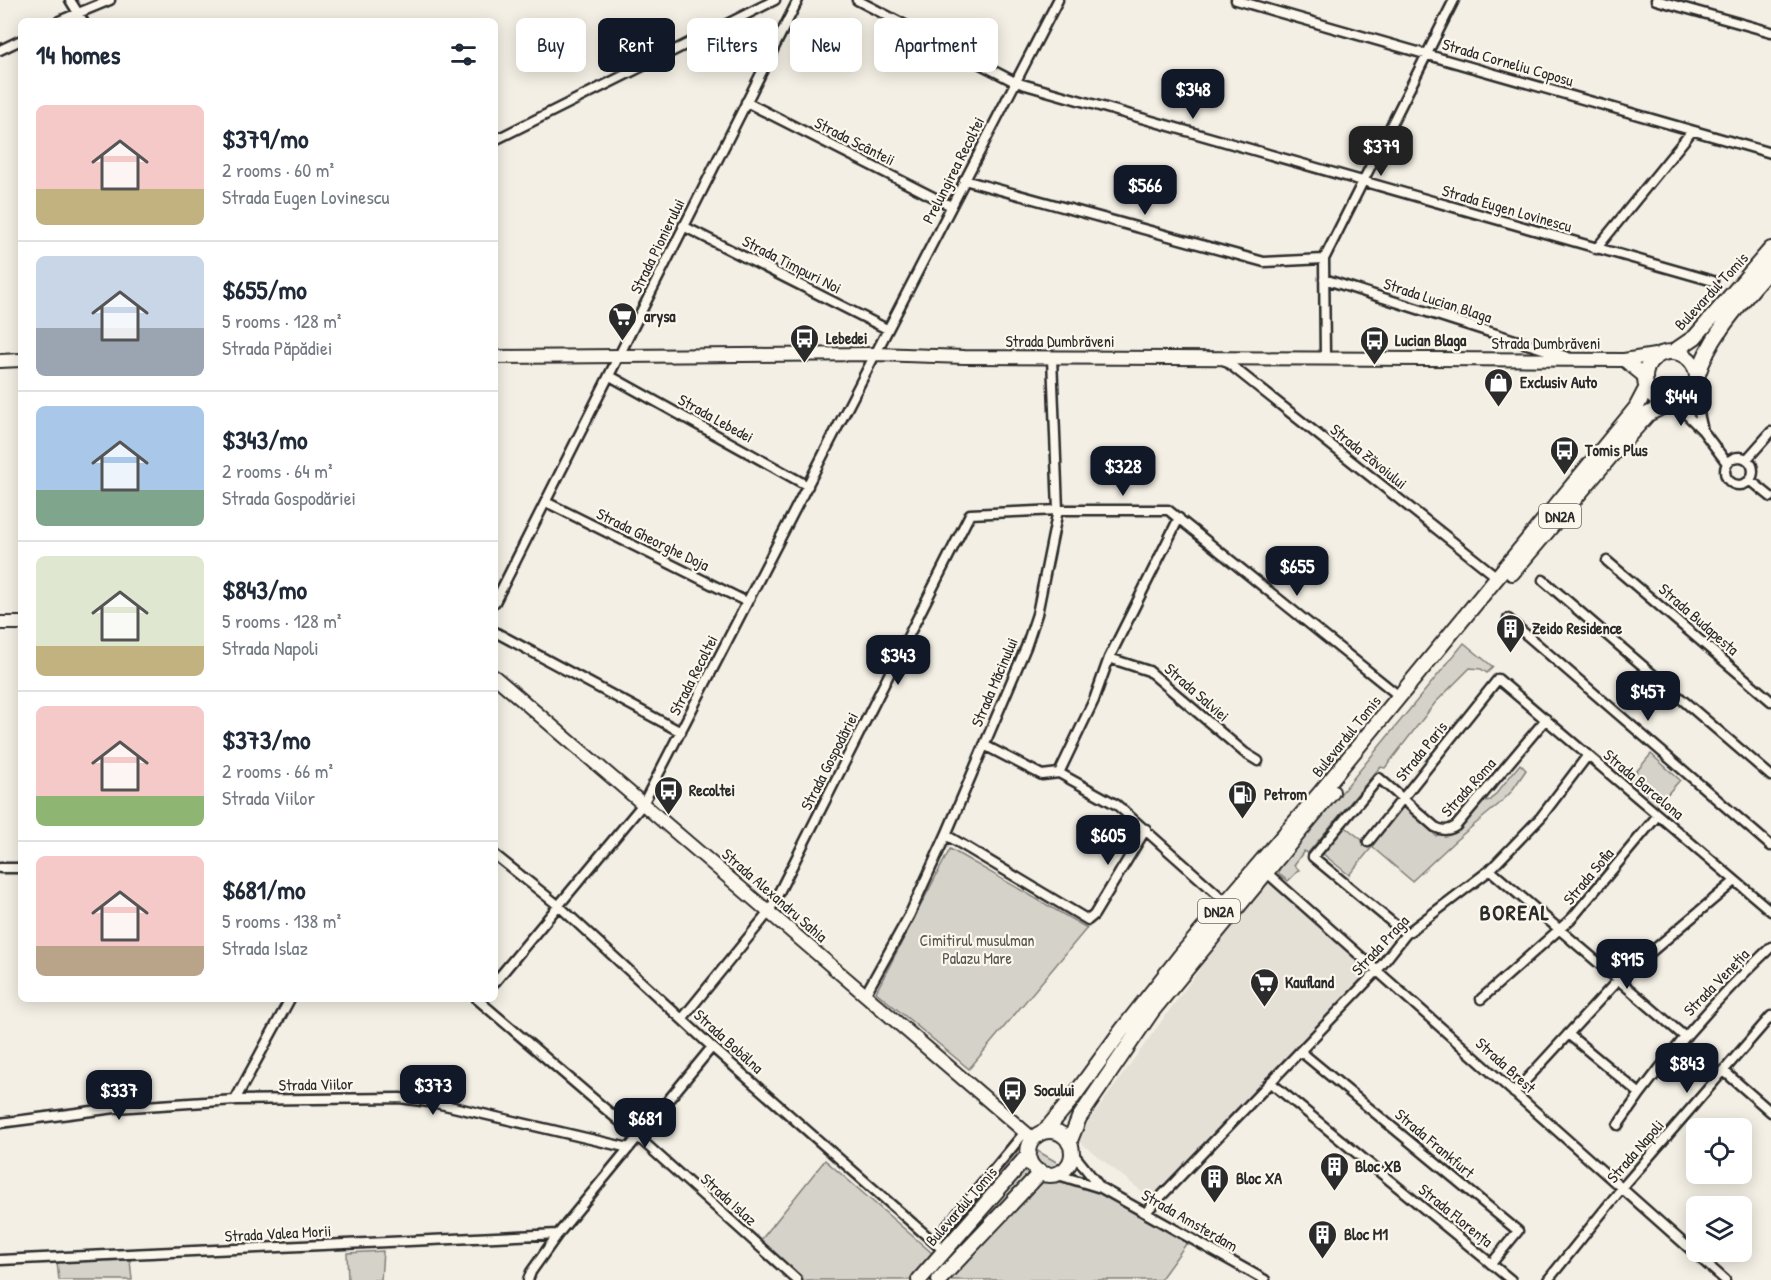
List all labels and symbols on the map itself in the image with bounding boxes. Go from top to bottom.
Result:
street label: Strada Corneliu Coposu [1440,33,1577,91]
pin: $348 [1157,69,1229,120]
street label: Strada Scânteii [811,111,899,171]
street label: Prelungirea Recoltei [917,113,989,227]
pin: $379 [1345,126,1417,177]
pin: $566 [1109,165,1181,216]
street label: Strada Eugen Lovinescu [1440,179,1575,237]
street label: Strada Pionierului [624,195,690,297]
street label: Strada Timpuri Noi [739,230,845,298]
street label: Bulevardul Tomis [1669,247,1753,335]
street label: Strada Lucian Blaga [1381,272,1495,328]
supermarket icon: arysa [607,300,639,342]
place label: arysa [644,305,676,328]
bus stop icon: Lebedei [789,322,821,364]
bus stop icon: Lucian Blaga [1358,324,1390,366]
place label: Lebedei [826,327,867,349]
place label: Lucian Blaga [1395,329,1467,352]
street label: Strada Dumbrăveni [1006,330,1114,352]
street label: Strada Dumbrăveni [1492,332,1600,354]
shop icon: Exclusiv Auto [1483,366,1515,408]
place label: Exclusiv Auto [1520,371,1598,393]
pin: $444 [1645,376,1717,427]
street label: Strada Lebedei [674,388,758,448]
street label: Strada Zăvoiului [1326,418,1412,494]
bus stop icon: Tomis Plus [1548,434,1580,476]
place label: Tomis Plus [1584,439,1649,461]
pin: $328 [1087,446,1159,497]
street label: Strada Gheorghe Doja [593,502,713,576]
road number: DN2A [1539,504,1581,528]
pin: $655 [1261,546,1333,597]
street label: Strada Budapesta [1654,578,1744,660]
building icon: Zeido Residence [1495,612,1527,654]
place label: Zeido Residence [1532,617,1623,639]
street label: Strada Recoltei [663,631,723,719]
street label: Strada Măcinului [965,634,1023,730]
pin: $343 [862,635,934,686]
street label: Strada Salviei [1160,658,1234,726]
pin: $457 [1612,671,1684,722]
street label: Bulevardul Tomis [1306,691,1386,781]
street label: Strada Gospodăriei [795,708,863,814]
street label: Strada Paris [1390,716,1452,786]
street label: Strada Barcelona [1599,744,1689,824]
street label: Strada Roma [1436,753,1500,821]
bus stop icon: Recoltei [652,774,684,816]
fuel station icon: Petrom [1227,778,1259,820]
place label: Recoltei [689,779,735,801]
place label: Petrom [1264,783,1307,805]
pin: $605 [1072,815,1144,866]
street label: Strada Alexandru Sahia [718,843,832,947]
street label: Strada Sofia [1558,843,1618,909]
district label: BOREAL [1479,897,1551,927]
road number: DN2A [1198,899,1240,923]
street label: Strada Praga [1346,910,1414,980]
park label: Cimitirul musulman Palazu Mare [920,929,1034,969]
pin: $915 [1591,939,1663,990]
street label: Strada Veneția [1678,944,1754,1020]
supermarket icon: Kaufland [1248,966,1280,1008]
place label: Kaufland [1285,971,1335,993]
street label: Strada Bobâlna [689,1004,769,1078]
street label: Strada Brest [1471,1032,1541,1098]
pin: $843 [1651,1043,1723,1094]
pin: $373 [397,1065,469,1116]
pin: $337 [83,1070,155,1121]
street label: Strada Viilor [279,1072,353,1096]
bus stop icon: Socului [997,1074,1029,1116]
place label: Socului [1034,1079,1075,1101]
pin: $681 [609,1098,681,1149]
street label: Strada Frankfurt [1391,1103,1480,1183]
street label: Strada Napoli [1601,1115,1669,1187]
building icon: Bloc XB [1318,1150,1350,1192]
place label: Bloc XB [1355,1155,1401,1177]
street label: Bulevardul Tomis [920,1161,1002,1251]
building icon: Bloc XA [1199,1162,1231,1204]
place label: Bloc XA [1236,1167,1282,1189]
street label: Strada Islaz [696,1168,762,1230]
street label: Strada Florența [1414,1178,1498,1252]
street label: Strada Amsterdam [1138,1184,1242,1257]
building icon: Bloc M1 [1307,1218,1339,1260]
street label: Strada Valea Morii [224,1219,332,1247]
place label: Bloc M1 [1344,1223,1388,1245]

